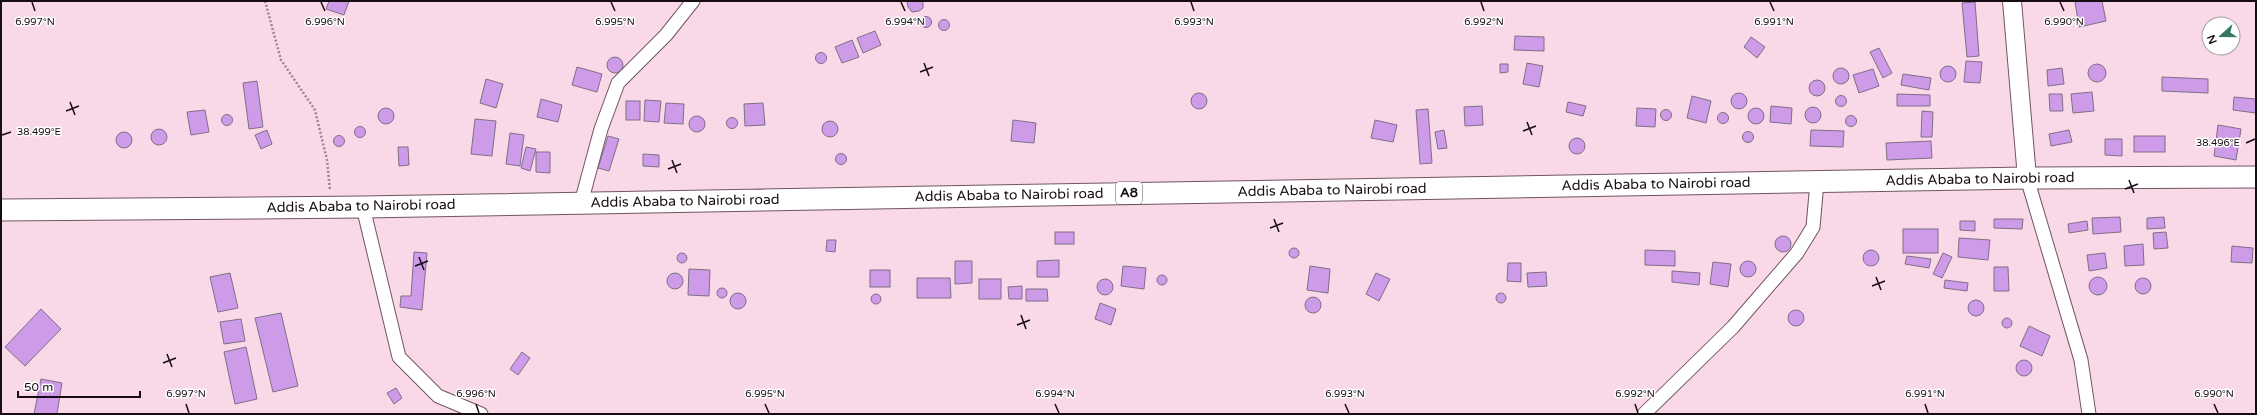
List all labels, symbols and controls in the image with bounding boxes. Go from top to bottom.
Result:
text: 6.997°N [15,16,55,28]
text: 6.996°N [305,16,345,28]
text: 6.995°N [595,16,635,28]
text: 6.994°N [885,16,925,28]
text: 6.993°N [1174,16,1214,28]
text: 6.992°N [1464,16,1504,28]
text: 6.991°N [1754,16,1794,28]
text: 6.990°N [2044,16,2084,28]
north arrow [2201,16,2241,56]
text: N [2204,33,2220,46]
text: 38.499°E [17,126,61,138]
text: 38.496°E [2196,137,2240,149]
street label: Addis Ababa to Nairobi road [1885,169,2075,189]
street label: Addis Ababa to Nairobi road [1561,174,1751,194]
street label: Addis Ababa to Nairobi road [1237,180,1427,200]
road number: A8 [1116,182,1142,204]
street label: Addis Ababa to Nairobi road [914,185,1104,205]
street label: Addis Ababa to Nairobi road [590,191,780,211]
street label: Addis Ababa to Nairobi road [266,196,456,216]
scale bar [18,373,140,399]
text: 50 m [24,380,53,394]
text: 6.997°N [166,388,206,400]
text: 6.996°N [456,388,496,400]
text: 6.995°N [745,388,785,400]
text: 6.994°N [1035,388,1075,400]
text: 6.993°N [1325,388,1365,400]
text: 6.992°N [1615,388,1655,400]
text: 6.991°N [1905,388,1945,400]
text: 6.990°N [2194,388,2234,400]

